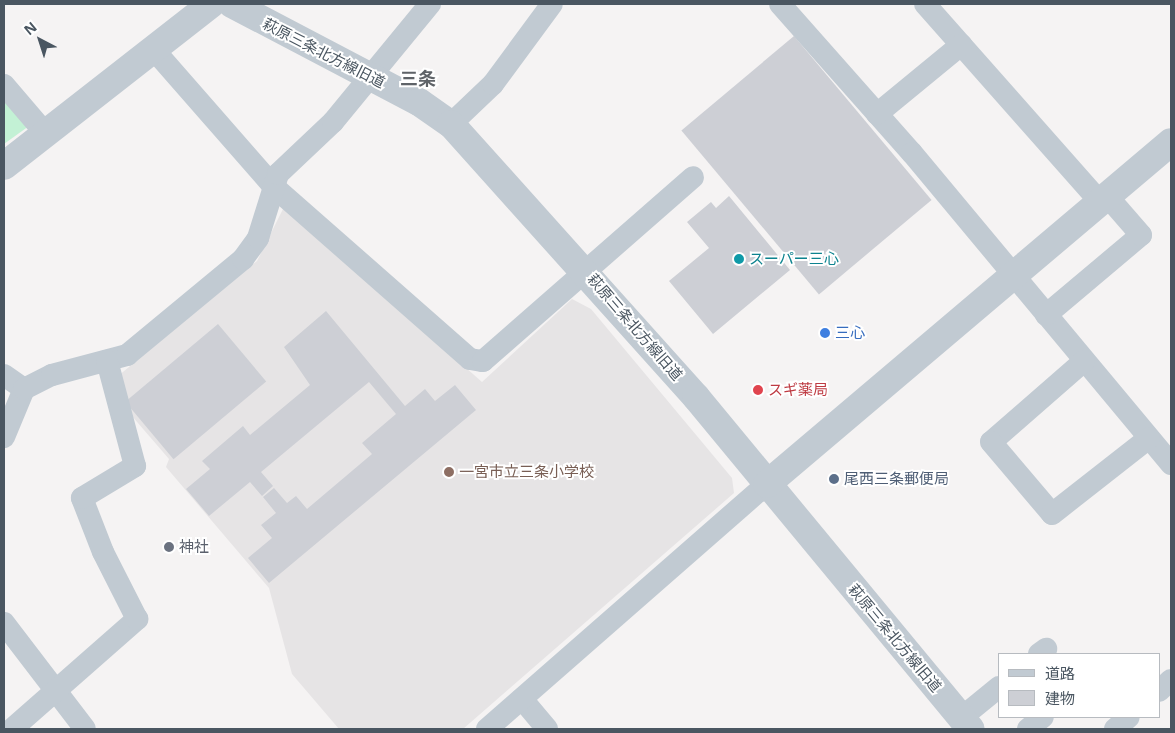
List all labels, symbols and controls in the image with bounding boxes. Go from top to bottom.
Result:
street label: 萩原三条北方線旧道 [260,14,388,92]
north arrow [15,15,65,65]
text: N [20,17,41,39]
district label: 三条 [400,67,436,89]
place label: スーパー三心 [749,250,839,268]
marker: スーパー三心 [733,253,745,265]
street label: 萩原三条北方線旧道 [584,270,686,384]
place label: 三心 [835,324,865,342]
marker: 三心 [819,327,831,339]
place label: スギ薬局 [768,381,828,399]
marker: スギ薬局 [752,384,764,396]
place label: 一宮市立三条小学校 [459,463,594,481]
marker: 一宮市立三条小学校 [443,466,455,478]
place label: 尾西三条郵便局 [844,470,949,488]
marker: 尾西三条郵便局 [828,473,840,485]
place label: 神社 [179,538,209,556]
marker: 神社 [163,541,175,553]
street label: 萩原三条北方線旧道 [845,581,945,695]
legend [998,653,1160,718]
text: 道路 [1045,663,1075,683]
text: 建物 [1045,688,1075,708]

